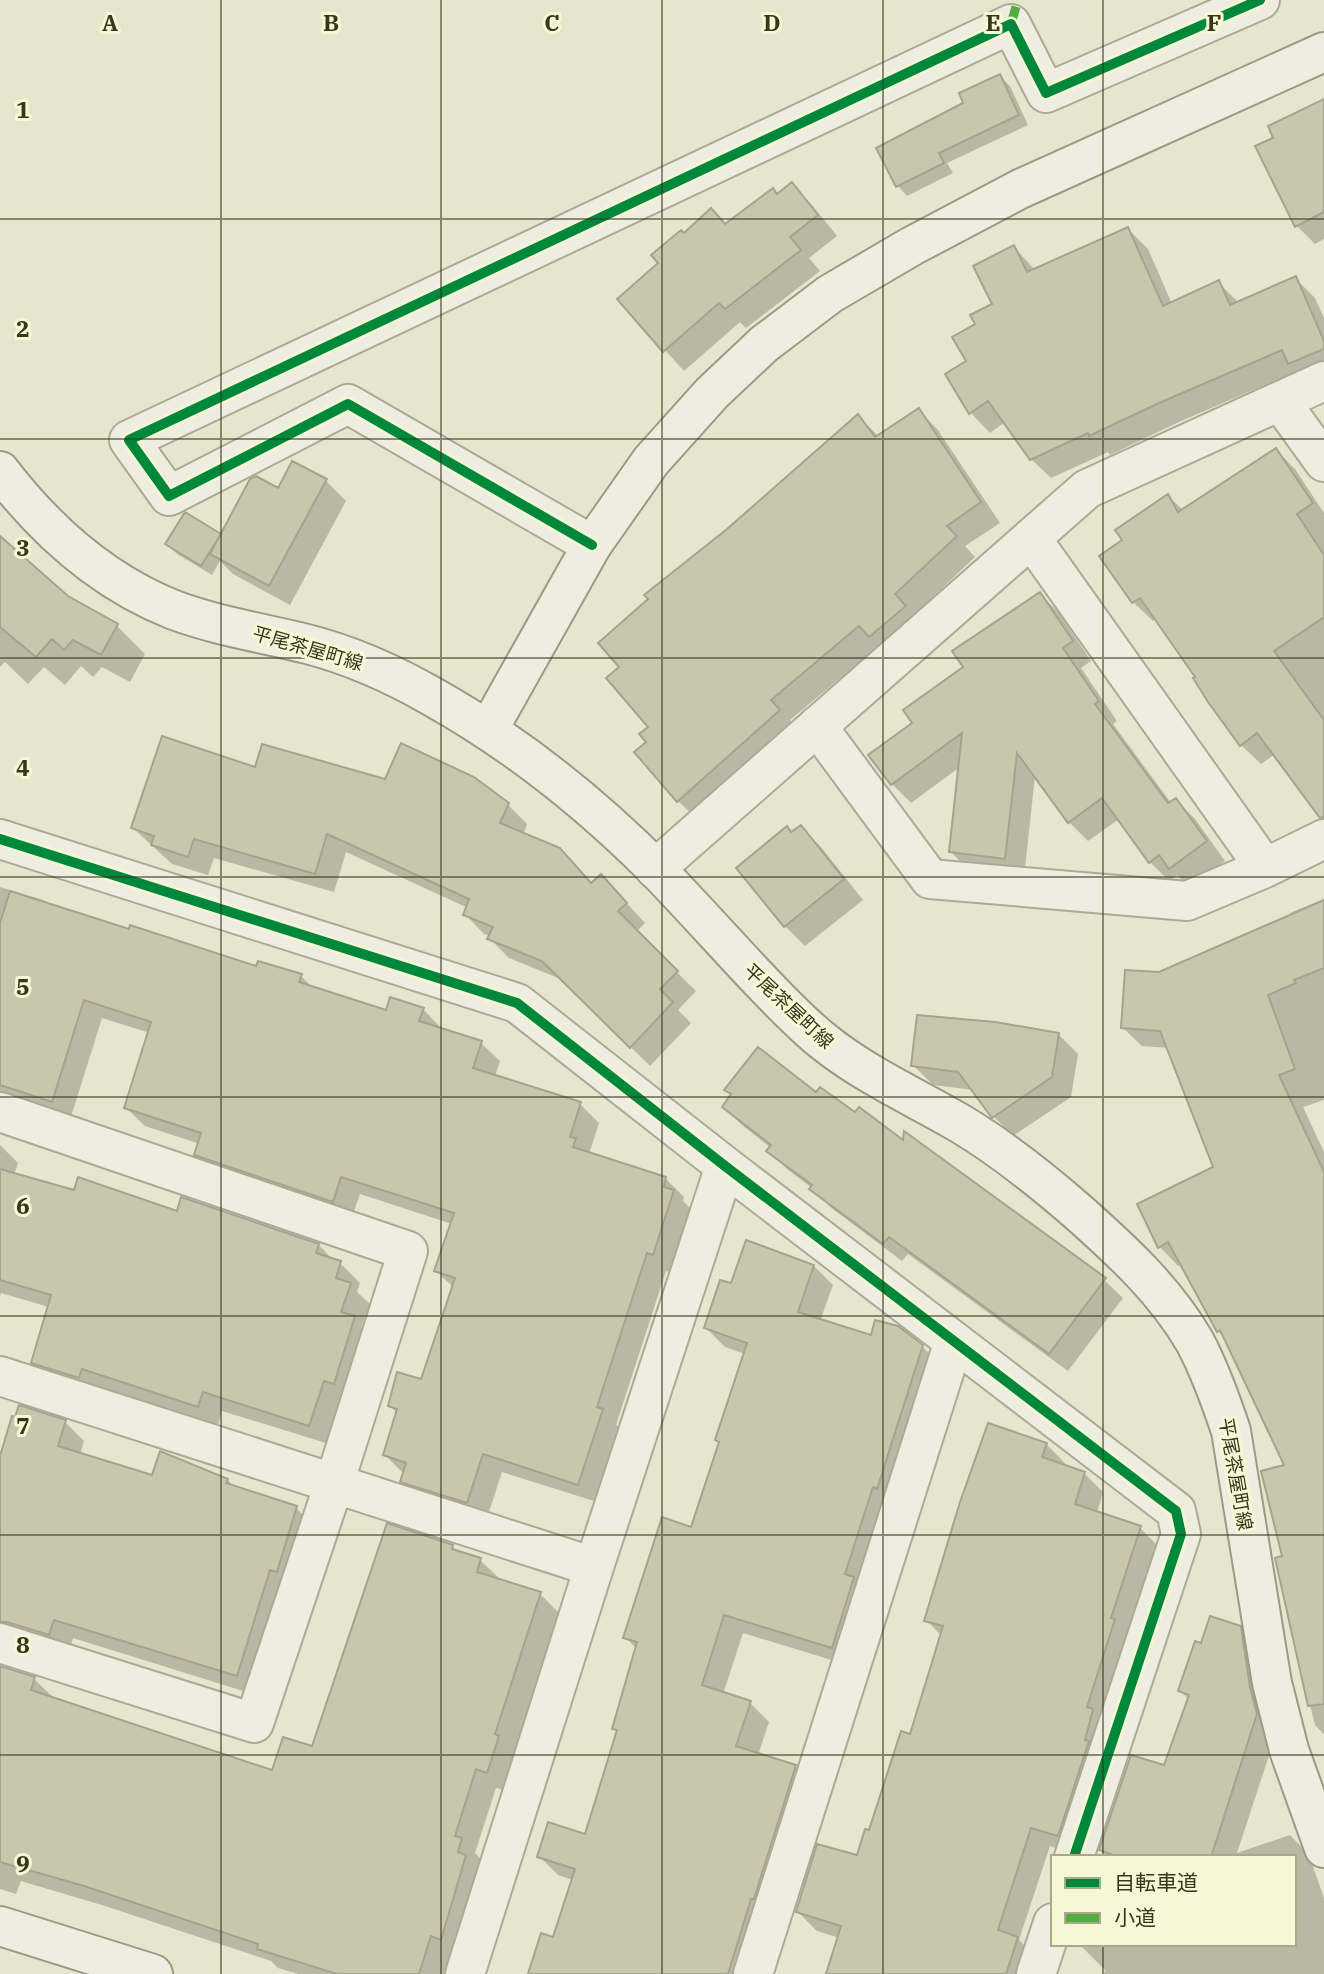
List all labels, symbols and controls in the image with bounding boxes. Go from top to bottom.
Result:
text: A [102,7,118,37]
text: B [323,7,339,37]
text: C [544,7,560,37]
text: D [763,7,781,37]
text: E [985,7,1001,37]
text: F [1207,7,1221,37]
text: 1 [16,94,30,124]
text: 2 [16,313,30,343]
text: 3 [16,532,30,562]
street label: 平尾茶屋町線 [250,621,366,675]
text: 4 [16,752,30,782]
street label: 平尾茶屋町線 [739,958,839,1054]
text: 5 [16,971,30,1001]
text: 6 [16,1190,30,1220]
text: 7 [16,1410,30,1440]
street label: 平尾茶屋町線 [1214,1416,1258,1532]
text: 8 [16,1629,30,1659]
text: 9 [16,1848,30,1878]
legend [1051,1855,1296,1946]
text: 自転車道 [1114,1868,1198,1896]
text: 小道 [1114,1903,1156,1931]

